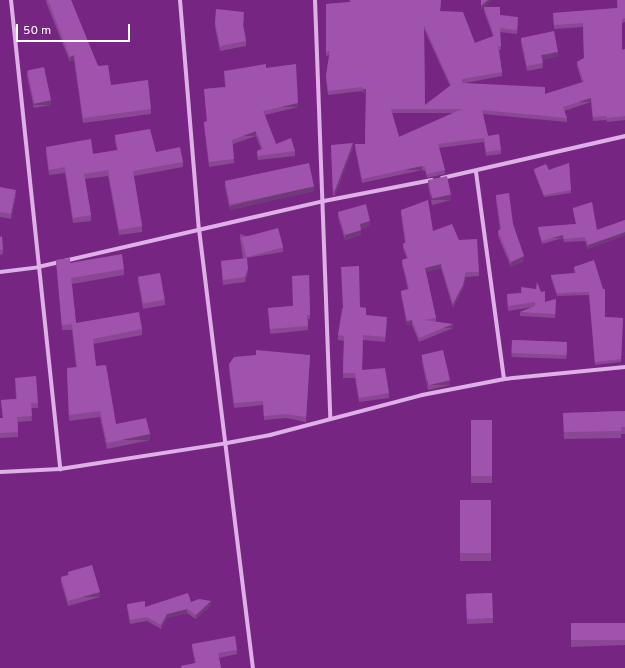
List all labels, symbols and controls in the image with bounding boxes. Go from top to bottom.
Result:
scale bar [18,16,132,42]
text: 50 m [23,23,51,39]

